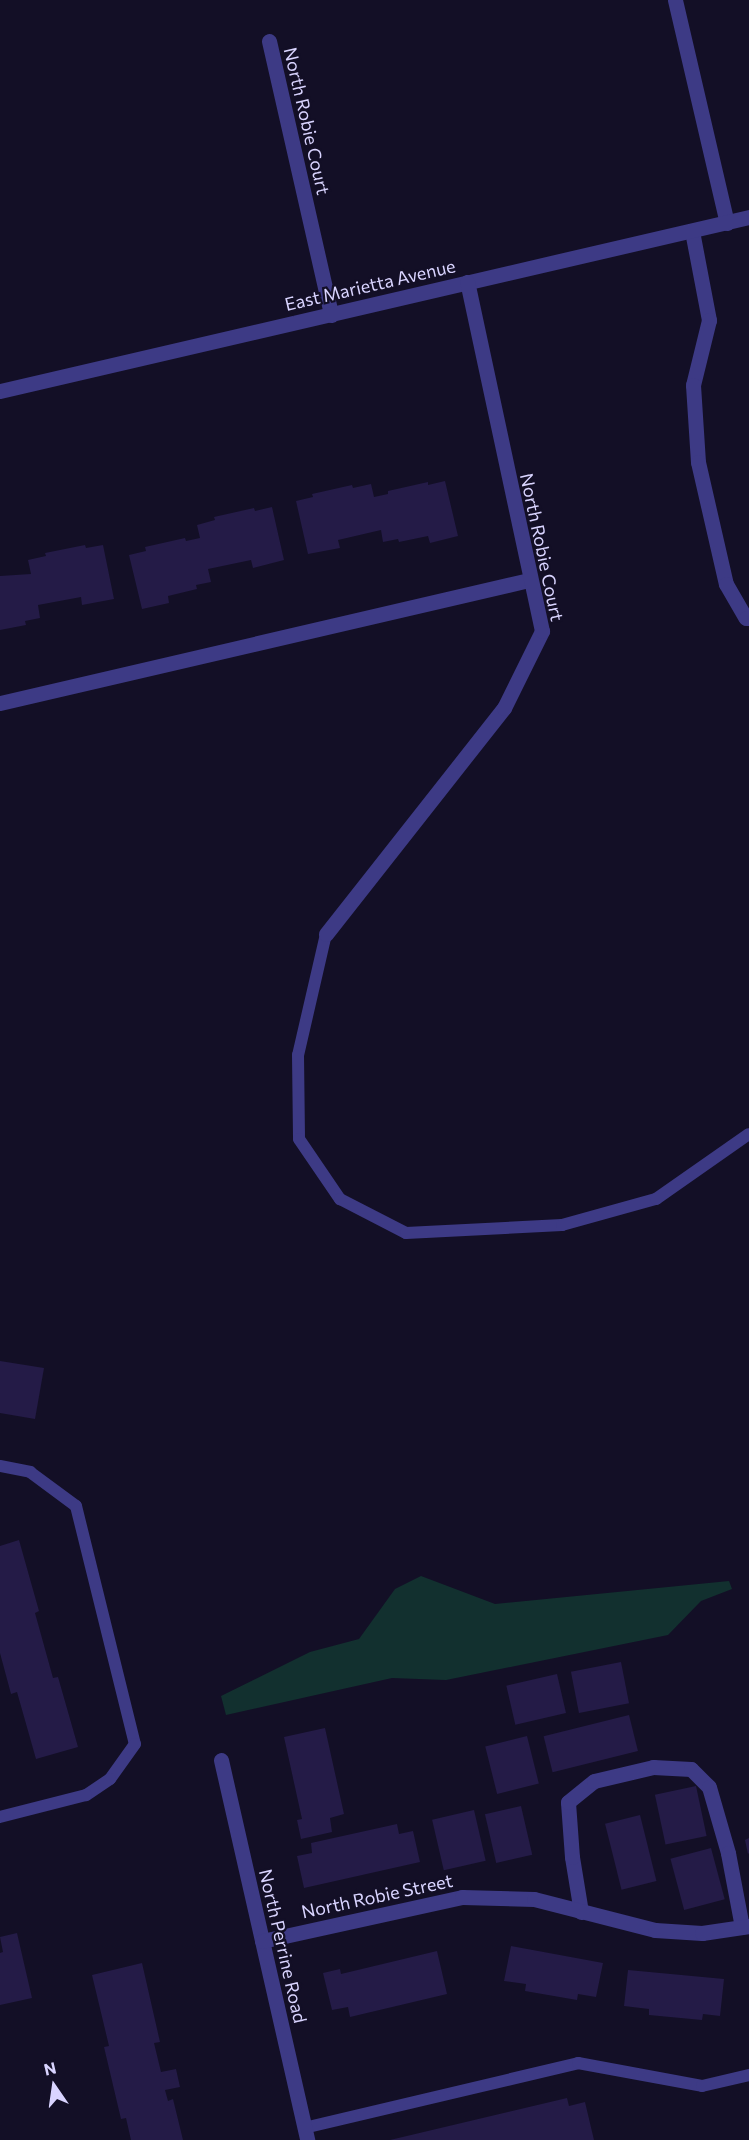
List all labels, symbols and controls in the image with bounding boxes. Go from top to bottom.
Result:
street label: North Robie Court [280,45,334,197]
street label: East Marietta Avenue [283,255,457,315]
street label: North Robie Court [516,471,568,623]
street label: North Perrine Road [255,1867,311,2025]
street label: North Robie Street [299,1869,455,1923]
north arrow [24,2056,84,2116]
text: N [42,2057,58,2079]

